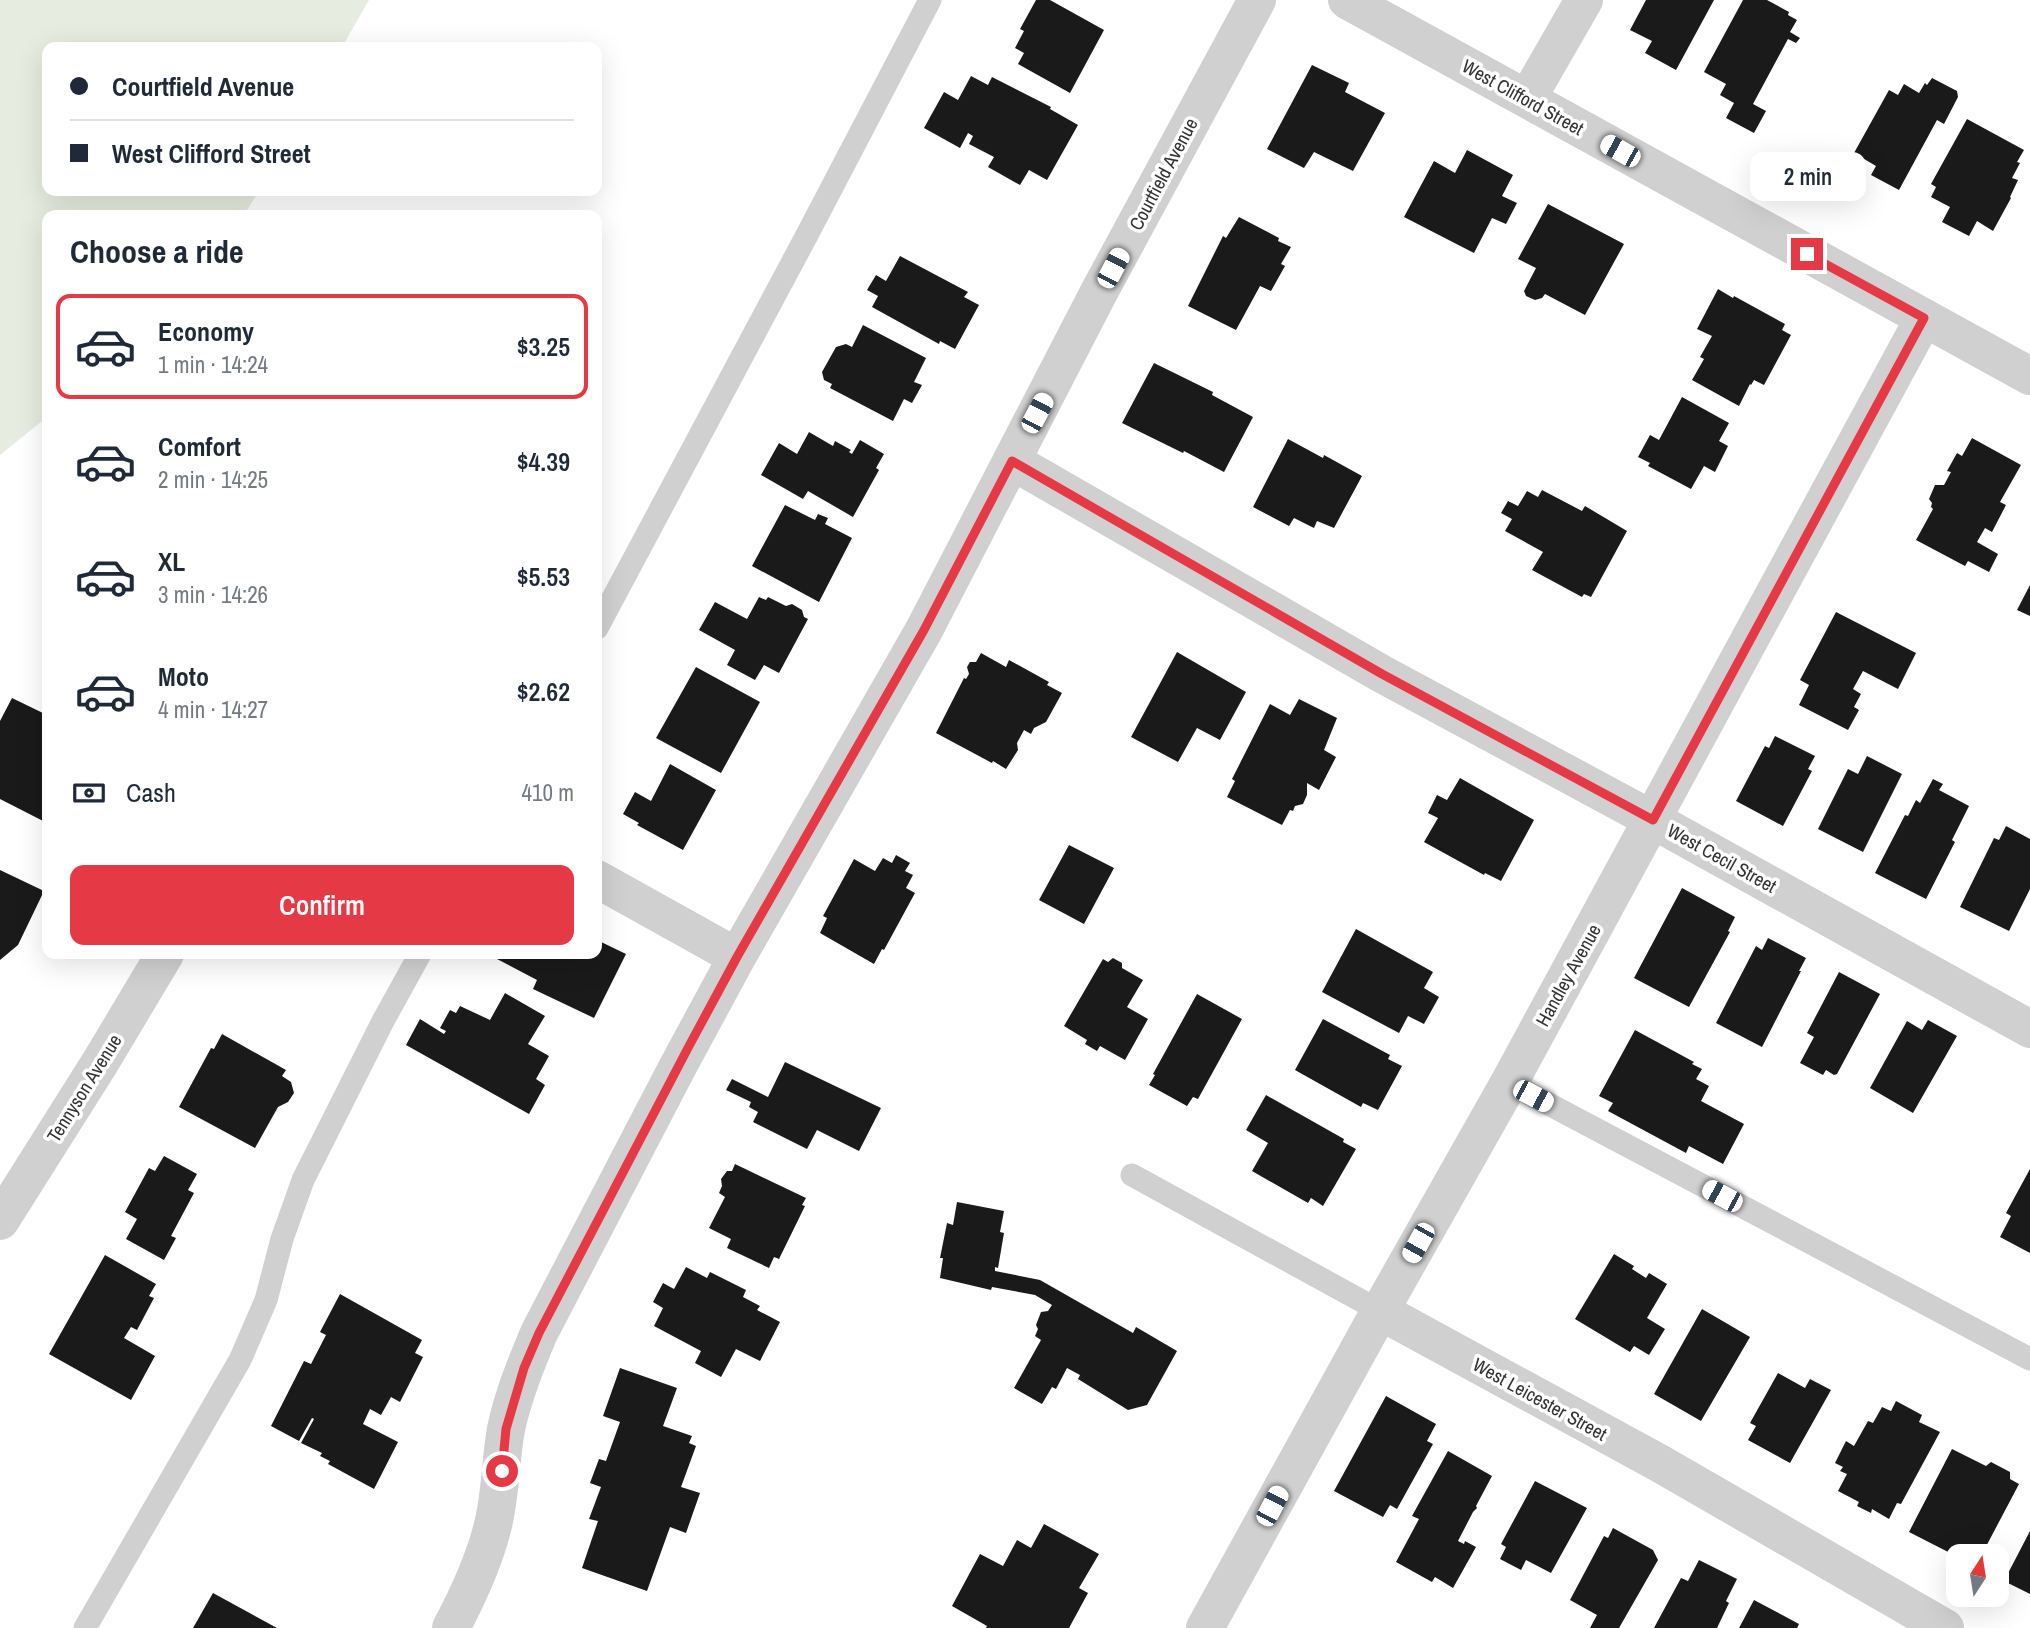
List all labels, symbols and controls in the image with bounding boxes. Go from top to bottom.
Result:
street label: West Clifford Street [1457,53,1589,142]
text: Courtfield Avenue [112,69,294,104]
street label: Courtfield Avenue [1123,113,1203,235]
car [1597,132,1644,170]
text: West Clifford Street [112,136,311,171]
callout: 2 min [1749,152,1865,202]
text: 2 min [1784,161,1832,192]
text: Choose a ride [70,230,244,273]
route end [1791,238,1823,270]
car [1094,245,1133,291]
text: Economy [158,314,254,349]
icon: car [74,315,137,378]
text: $3.25 [517,329,570,364]
text: 1 min · 14:24 [158,349,268,380]
car [1018,390,1057,436]
text: Comfort [158,429,241,464]
icon: car [74,430,137,493]
text: $4.39 [517,444,570,479]
text: 2 min · 14:25 [158,464,268,495]
text: XL [158,544,185,579]
icon: car [74,545,137,608]
text: $5.53 [517,559,570,594]
text: 3 min · 14:26 [158,579,268,610]
text: Moto [158,659,209,694]
icon: car [74,660,137,723]
text: $2.62 [517,674,570,709]
text: 4 min · 14:27 [158,694,268,725]
icon: cash [70,774,108,812]
text: Cash [126,775,176,810]
text: 410 m [522,777,574,808]
street label: West Cecil Street [1663,817,1782,899]
button: Confirm [70,865,574,945]
street label: Handley Avenue [1529,919,1607,1031]
street label: Tennyson Avenue [40,1029,128,1147]
car [1510,1077,1557,1115]
car [1699,1177,1746,1215]
car [1399,1220,1438,1266]
street label: West Leicester Street [1468,1351,1612,1447]
route start [486,1455,518,1487]
car [1253,1483,1292,1529]
north arrow [1946,1544,2009,1606]
map controls [1946,1544,2009,1607]

